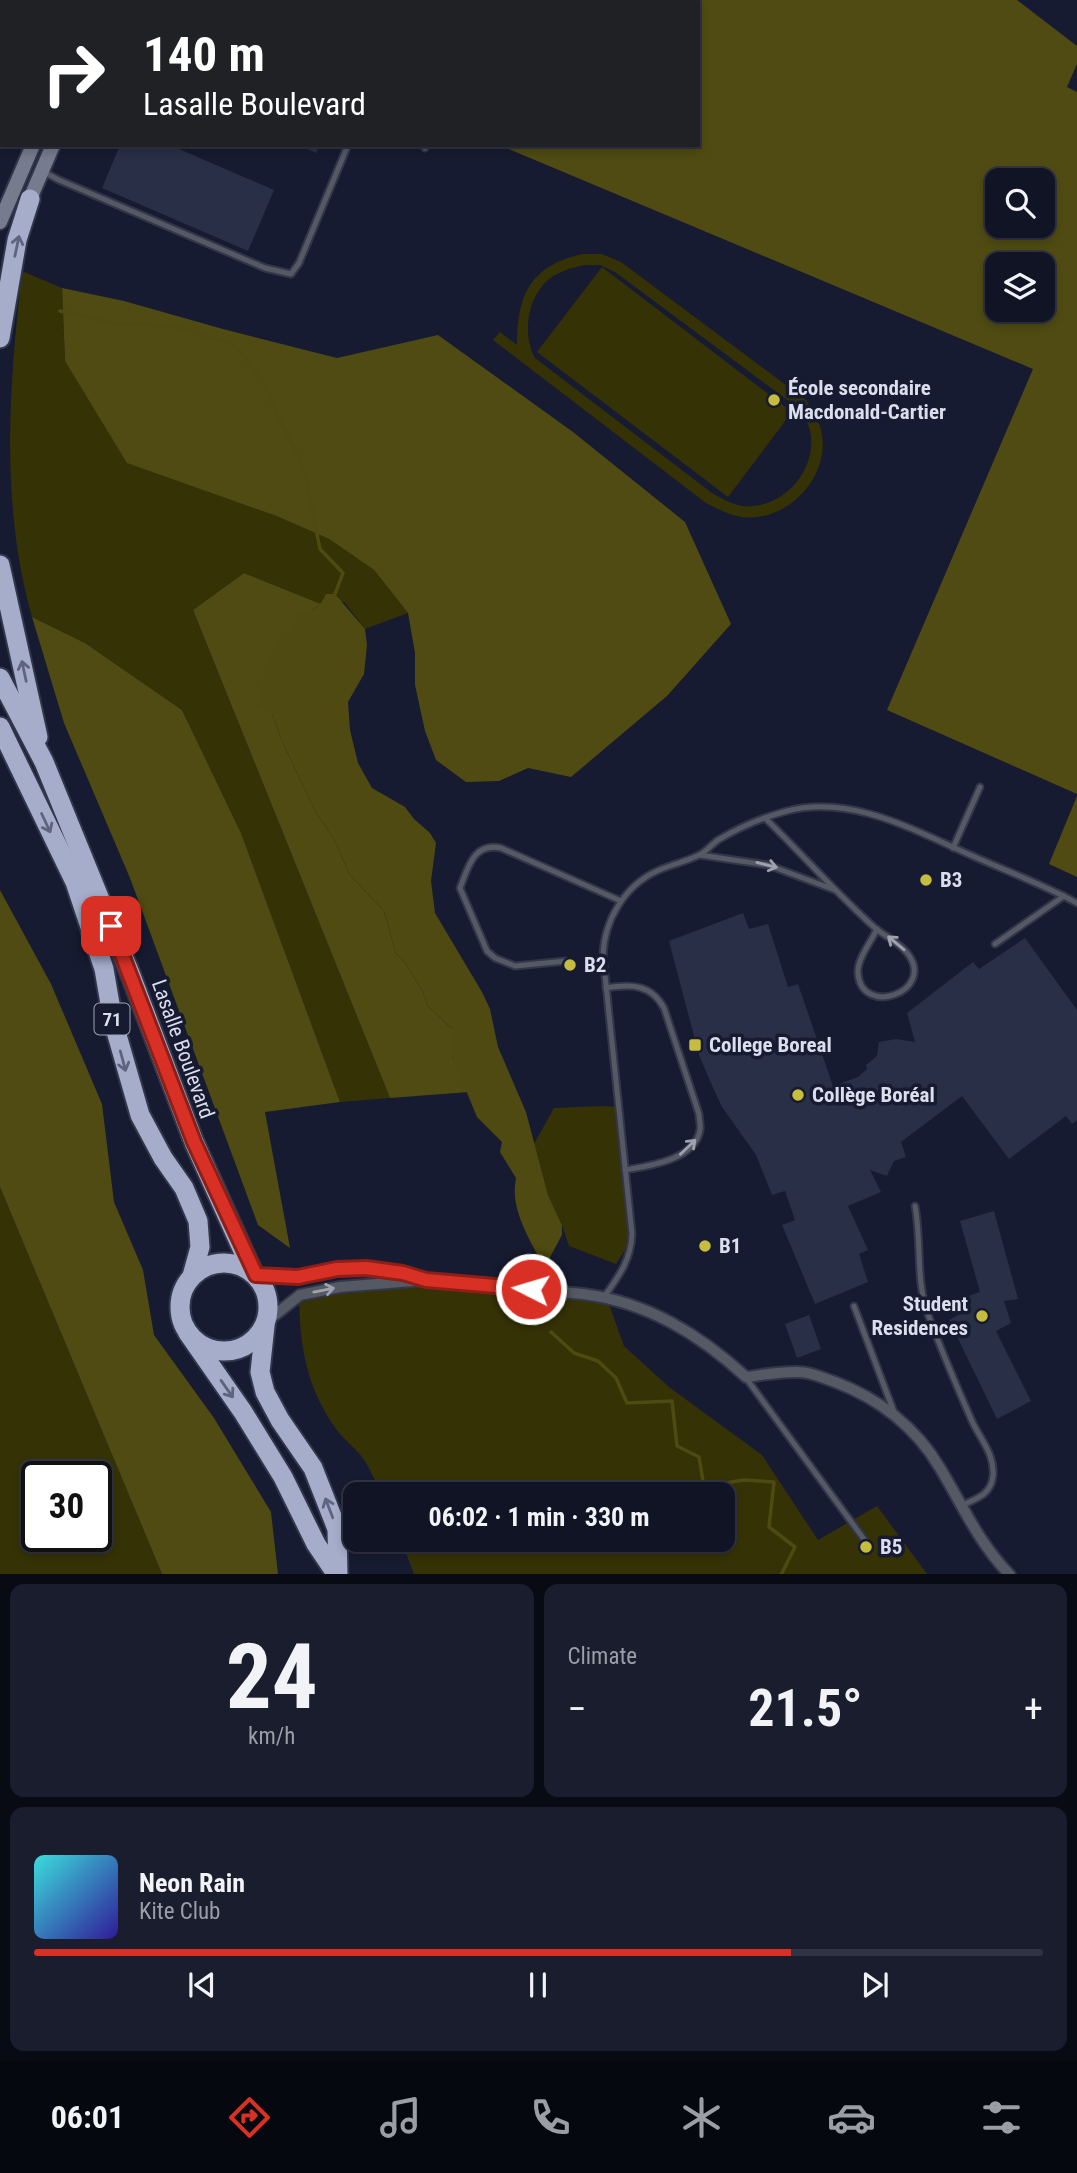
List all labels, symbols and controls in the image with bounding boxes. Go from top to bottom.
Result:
text: 140 m [143,26,265,83]
icon: right [28,28,119,119]
text: Lasalle Boulevard [143,85,366,123]
map controls [985,168,1055,322]
button: search [985,168,1055,238]
one-way arrow [10,235,24,258]
button: layers [985,252,1055,322]
place label: École secondaire Macdonald-Cartier [788,376,946,424]
marker: École secondaire Macdonald-Cartier [766,392,782,408]
one-way arrow [16,660,30,683]
one-way arrow [41,812,54,833]
one-way arrow [755,859,778,873]
place label: B3 [940,868,962,892]
marker: B3 [918,872,934,888]
pin [81,896,141,956]
icon: arrive [92,907,130,945]
one-way arrow [887,936,905,952]
place label: B2 [584,953,606,977]
marker: B2 [562,957,578,973]
street label: Lasalle Boulevard [147,976,219,1122]
road number: 71 [94,1004,130,1035]
place label: College Boreal [709,1033,832,1057]
marker: College Boreal [687,1037,703,1053]
one-way arrow [117,1050,130,1072]
place label: Collège Boréal [812,1083,935,1107]
marker: Collège Boréal [790,1087,806,1103]
one-way arrow [679,1139,696,1156]
place label: B1 [719,1234,741,1258]
marker: B1 [697,1238,713,1254]
position arrow [494,1252,568,1326]
one-way arrow [312,1283,335,1296]
place label: Student Residences [871,1292,968,1340]
marker: Student Residences [974,1308,990,1324]
one-way arrow [220,1379,234,1398]
speed limit sign: 30 [21,1461,112,1552]
one-way arrow [321,1497,334,1519]
text: 06:02 · 1 min · 330 m [429,1502,649,1532]
place label: B5 [880,1535,902,1559]
marker: B5 [858,1539,874,1555]
text: 24 [226,1624,318,1730]
text: Climate [568,1643,637,1670]
text: 21.5° [748,1678,862,1739]
text: − [568,1687,587,1731]
text: + [1024,1687,1043,1731]
text: km/h [248,1723,295,1750]
text: Neon Rain [139,1868,245,1898]
text: Kite Club [139,1898,220,1925]
icon: previous [183,1966,221,2004]
icon: pause [519,1966,557,2004]
icon: next [856,1966,894,2004]
icon: directions [225,2093,274,2142]
icon: music [376,2093,425,2142]
icon: phone [526,2093,575,2142]
icon: climate [677,2093,726,2142]
icon: car [827,2093,876,2142]
icon: filters [977,2093,1026,2142]
text: 06:01 [51,2098,124,2136]

